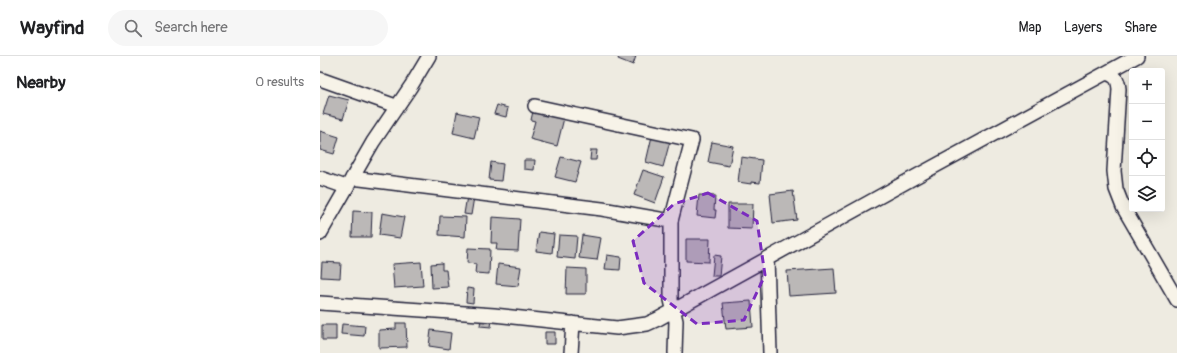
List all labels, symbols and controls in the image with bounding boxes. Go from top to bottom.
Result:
search box [108,10,388,46]
text: Wayfind [20,16,84,40]
icon: search [122,17,144,39]
text: Search here [154,18,228,37]
text: Map [1019,19,1042,36]
text: Layers [1064,19,1102,36]
text: Share [1124,19,1157,36]
map controls [1129,68,1165,212]
button: + [1129,68,1165,104]
text: Nearby [16,72,65,93]
text: 0 results [255,74,304,90]
button: − [1129,104,1165,140]
button: locate [1129,140,1165,176]
button: layers [1129,176,1165,212]

